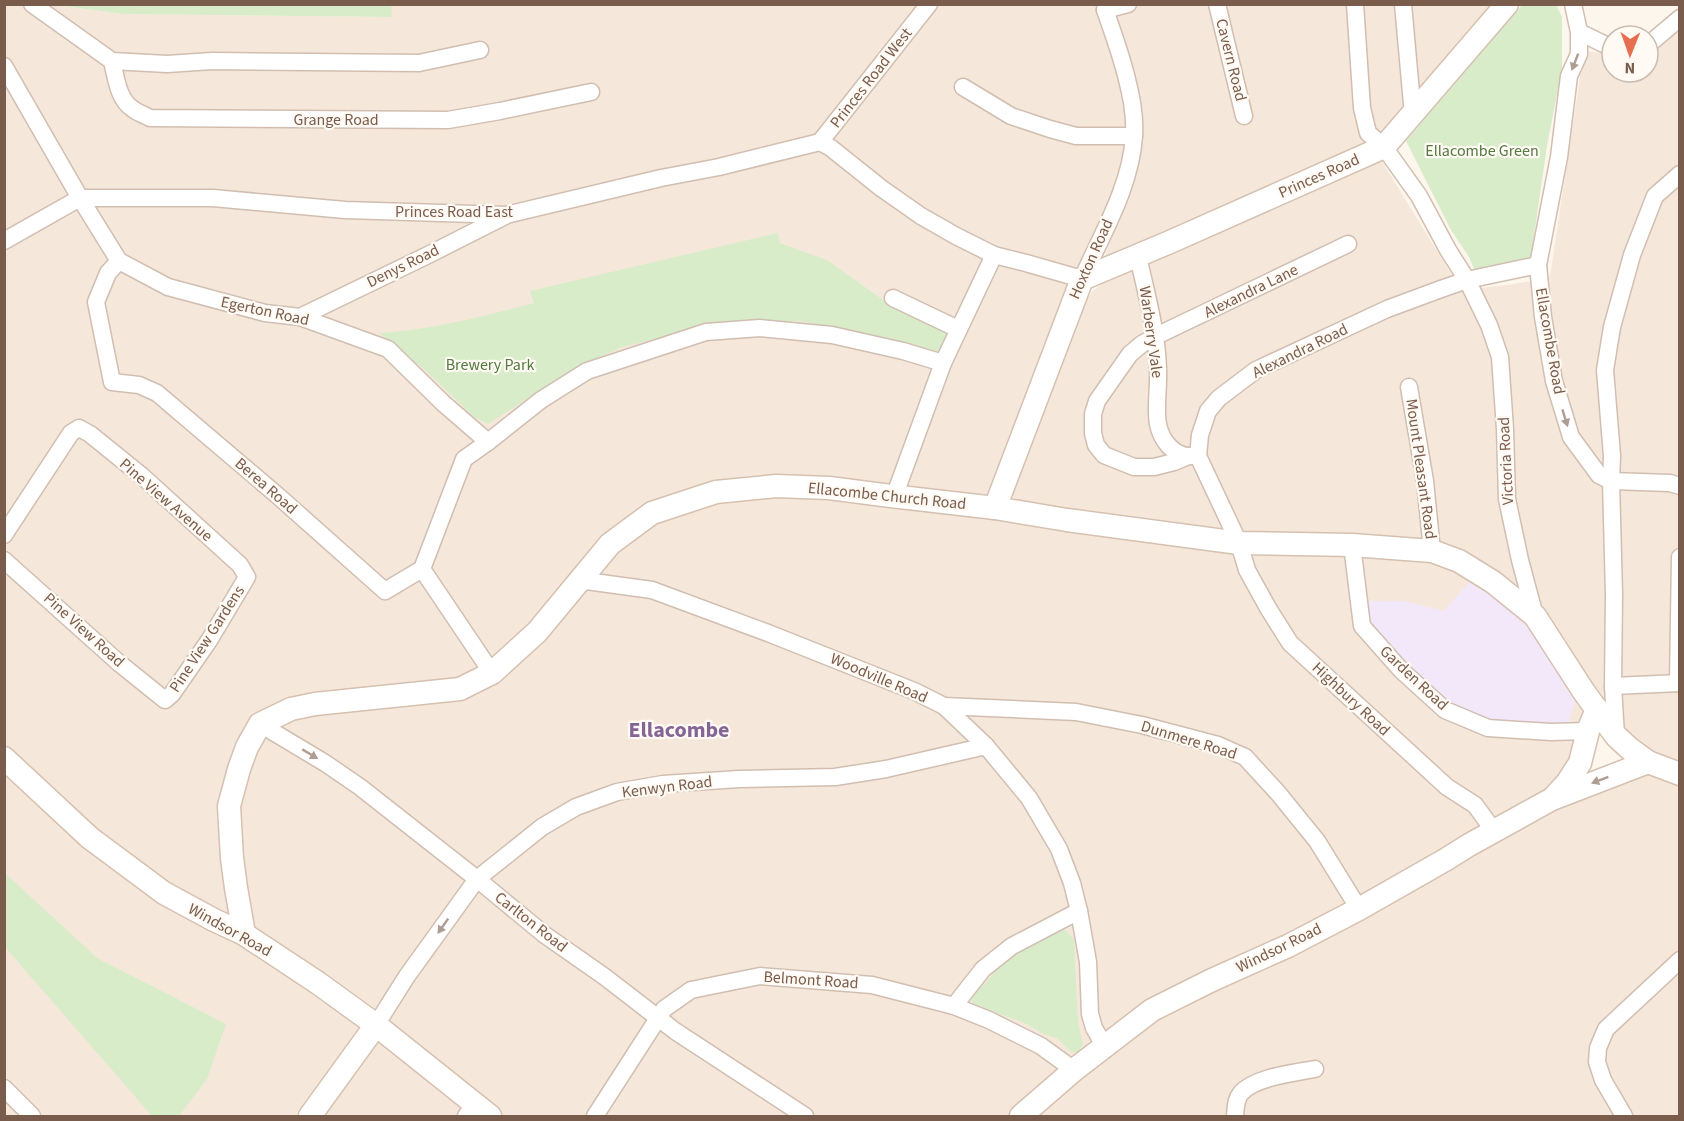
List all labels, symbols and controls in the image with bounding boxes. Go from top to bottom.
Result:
street label: Cavern Road [1210,16,1252,104]
street label: Princes Road West [825,23,918,133]
north arrow [1600,24,1660,84]
one-way arrow [1570,53,1580,71]
text: N [1624,57,1635,79]
street label: Grange Road [293,109,379,131]
park label: Ellacombe Green [1425,140,1539,162]
street label: Princes Road [1275,148,1363,204]
street label: Princes Road East [395,201,514,223]
street label: Hoxton Road [1064,215,1118,303]
street label: Denys Road [363,239,443,293]
street label: Alexandra Lane [1200,259,1302,323]
street label: Warberry Vale [1134,284,1168,380]
street label: Ellacombe Road [1530,286,1570,396]
street label: Egerton Road [219,291,311,331]
street label: Alexandra Road [1248,318,1352,384]
park label: Brewery Park [446,354,534,376]
street label: Mount Pleasant Road [1400,397,1442,541]
one-way arrow [1561,409,1570,427]
street label: Victoria Road [1493,416,1519,506]
street label: Pine View Avenue [115,453,217,547]
street label: Berea Road [230,453,302,519]
street label: Ellacombe Church Road [807,477,967,515]
street label: Pine View Gardens [164,581,250,697]
street label: Pine View Road [39,588,129,672]
street label: Garden Road [1375,640,1453,716]
street label: Woodville Road [827,648,931,708]
street label: Highbury Road [1307,657,1395,741]
district label: Ellacombe [629,714,730,746]
street label: Dunmere Road [1138,715,1240,765]
one-way arrow [302,749,318,760]
street label: Kenwyn Road [620,771,714,803]
one-way arrow [1591,776,1609,786]
street label: Carlton Road [490,887,572,957]
street label: Windsor Road [184,898,276,962]
one-way arrow [437,918,449,934]
street label: Windsor Road [1233,918,1325,978]
street label: Belmont Road [763,966,859,994]

